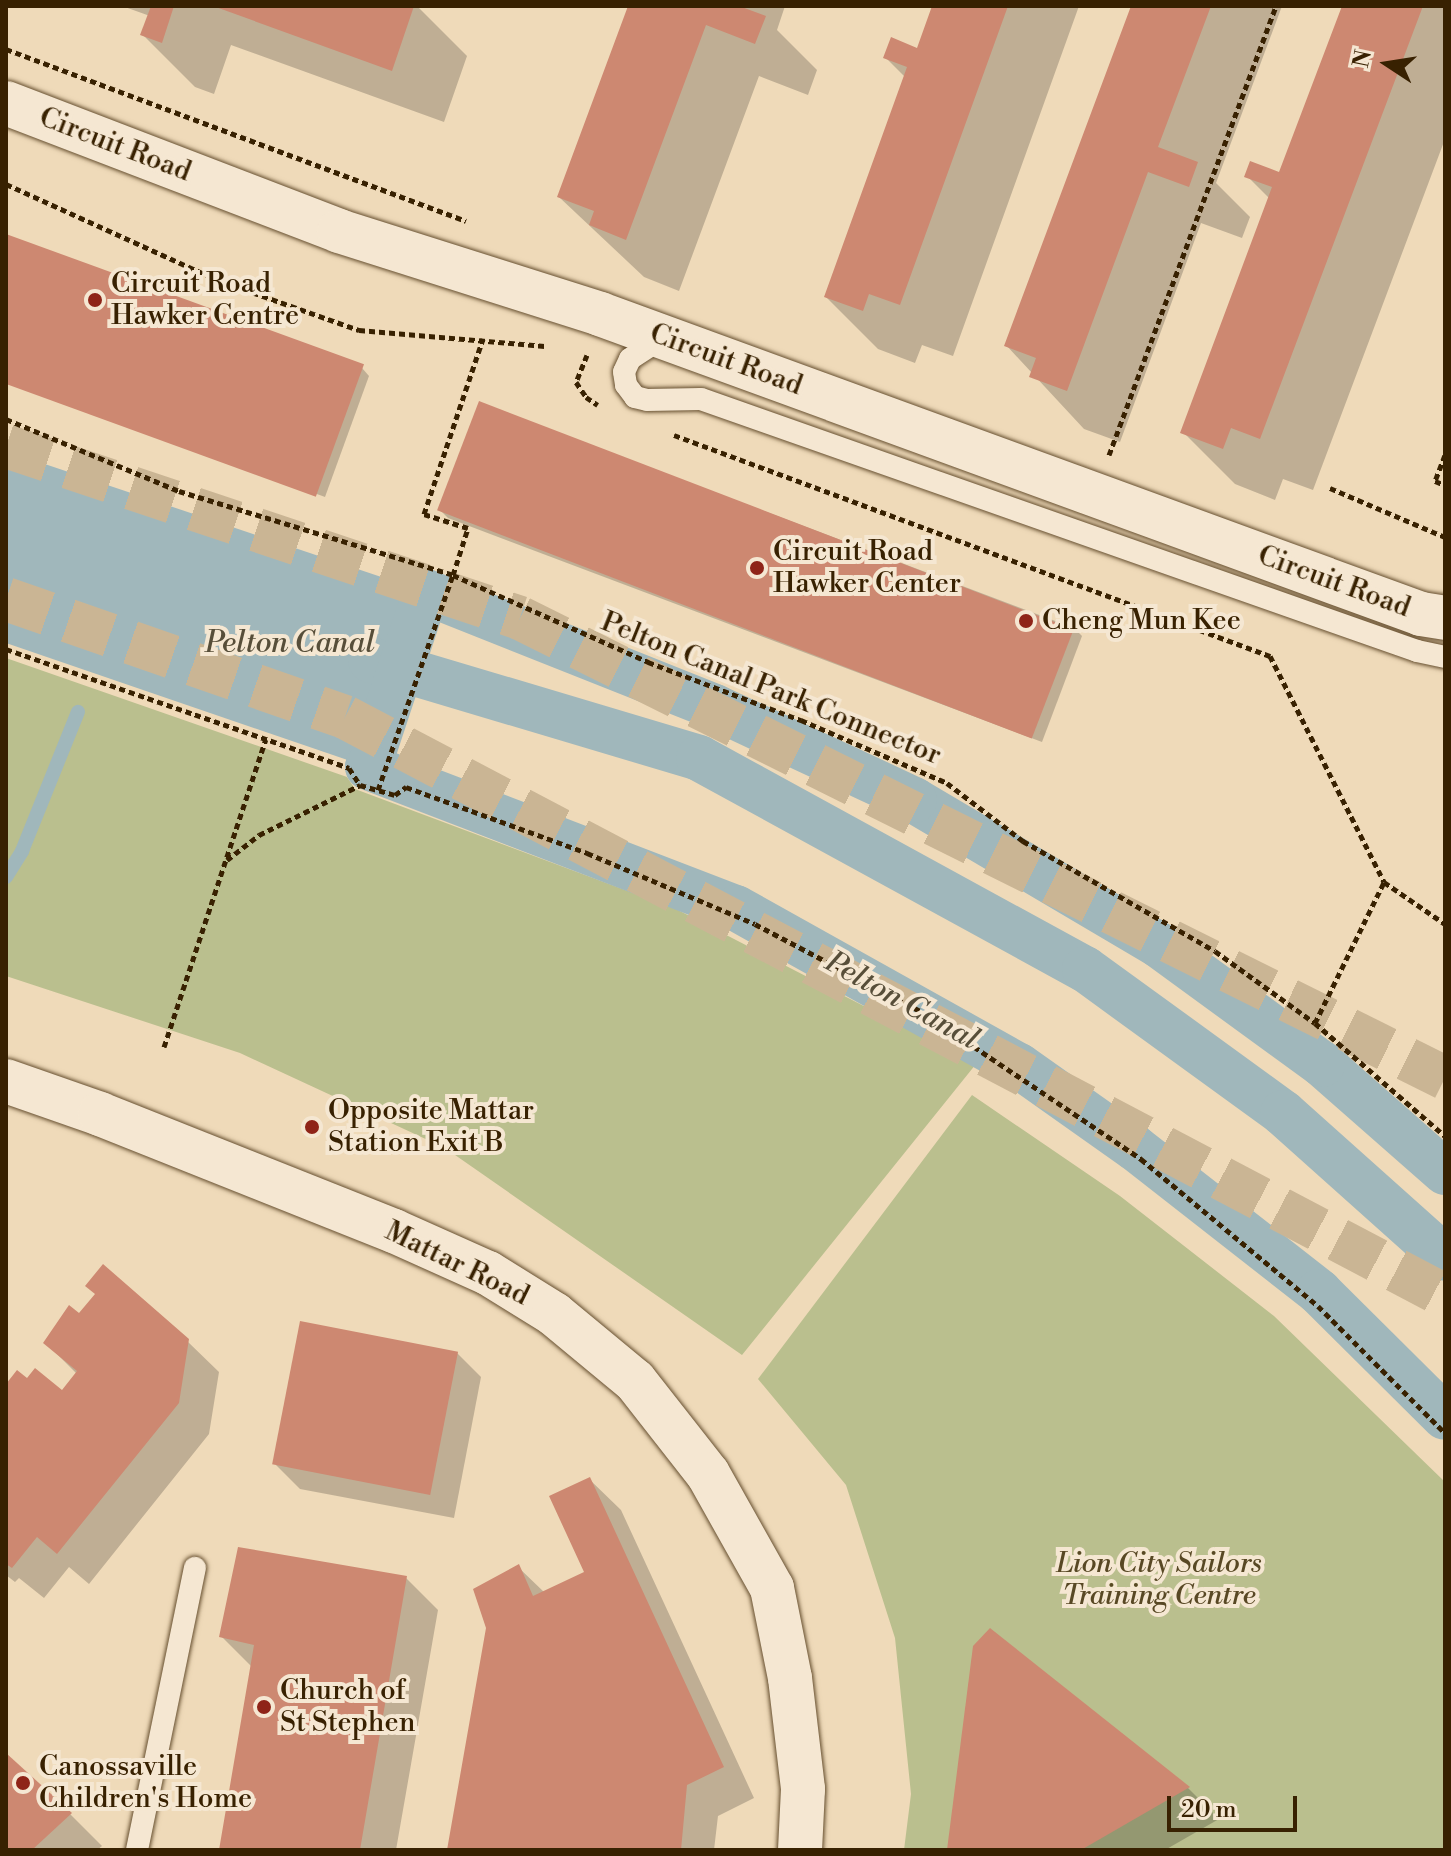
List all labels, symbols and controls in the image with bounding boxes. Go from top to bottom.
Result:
north arrow [1347,24,1427,104]
text: N [1348,48,1378,70]
street label: Circuit Road [34,101,196,189]
place label: Circuit Road Hawker Centre [111,267,299,333]
marker: Circuit Road Hawker Centre [86,291,104,309]
street label: Circuit Road [645,317,807,403]
place label: Circuit Road Hawker Center [773,535,961,601]
street label: Circuit Road [1253,539,1415,625]
marker: Circuit Road Hawker Center [748,559,766,577]
place label: Cheng Mun Kee [1042,604,1241,638]
street label: Pelton Canal Park Connector [596,605,946,773]
marker: Cheng Mun Kee [1017,612,1035,630]
water label: Pelton Canal [205,625,375,661]
water label: Pelton Canal [819,944,985,1058]
place label: Opposite Mattar Station Exit B [328,1094,534,1160]
marker: Opposite Mattar Station Exit B [303,1118,321,1136]
street label: Mattar Road [379,1215,535,1313]
park label: Lion City Sailors Training Centre [1056,1547,1262,1613]
place label: Church of St Stephen [280,1674,415,1740]
marker: Church of St Stephen [255,1698,273,1716]
place label: Canossaville Children's Home [39,1750,252,1816]
marker: Canossaville Children's Home [14,1774,32,1792]
scale bar [1171,1780,1301,1830]
text: 20 m [1181,1795,1237,1825]

